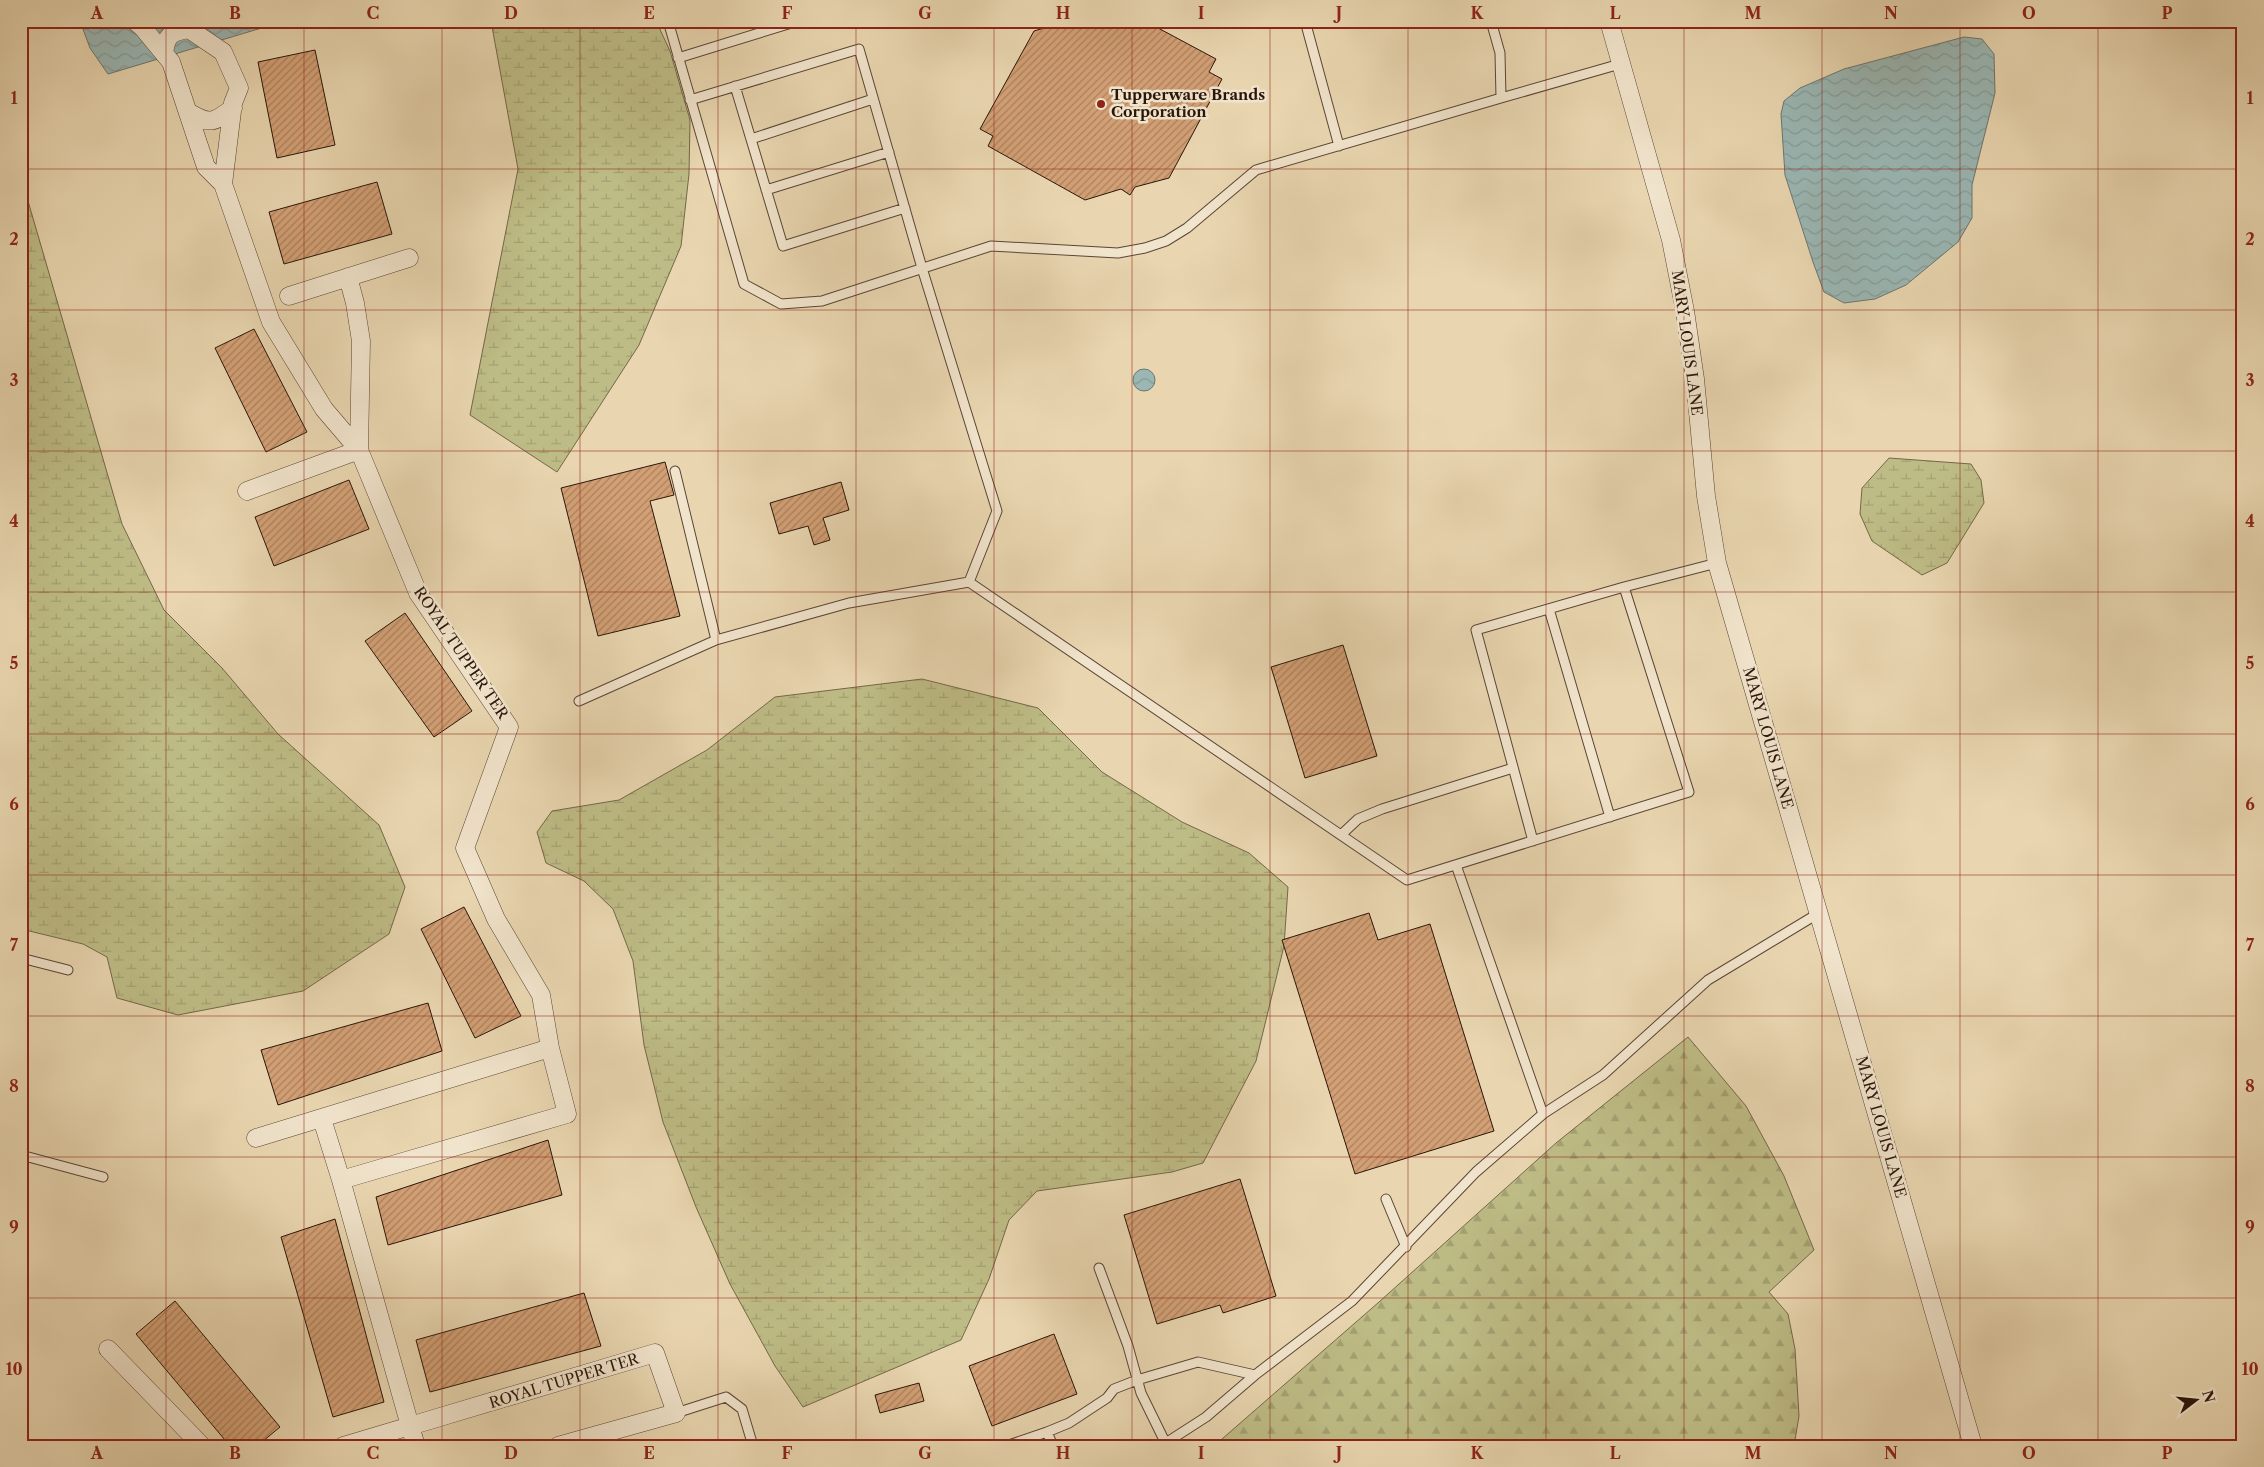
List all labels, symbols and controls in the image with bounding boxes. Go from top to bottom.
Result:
text: A [90,3,104,23]
text: B [229,3,241,23]
text: C [367,3,379,23]
text: D [504,3,518,23]
text: E [643,3,655,23]
text: F [782,3,793,23]
text: G [918,3,932,23]
text: H [1056,3,1070,23]
text: I [1198,3,1205,23]
text: J [1333,3,1342,23]
text: K [1471,3,1485,23]
text: L [1609,3,1621,23]
text: M [1745,3,1762,23]
text: N [1884,3,1898,23]
text: O [2022,3,2036,23]
text: P [2162,3,2173,23]
place label: Tupperware Brands Corporation [1111,85,1265,121]
text: 1 [10,88,18,108]
text: 1 [2246,88,2254,108]
marker: Tupperware Brands Corporation [1095,98,1107,110]
text: 2 [9,229,19,249]
text: 2 [2245,229,2255,249]
street label: MARY LOUIS LANE [1668,269,1707,417]
text: 3 [9,370,19,390]
text: 3 [2245,370,2255,390]
text: 4 [9,511,19,531]
text: 4 [2245,511,2255,531]
street label: ROYAL TUPPER TER [410,583,513,723]
text: 5 [10,653,19,673]
text: 5 [2246,653,2255,673]
street label: MARY LOUIS LANE [1739,665,1798,811]
text: 6 [9,794,19,814]
text: 6 [2245,794,2255,814]
text: 7 [10,935,19,955]
text: 7 [2246,935,2255,955]
street label: MARY LOUIS LANE [1852,1054,1911,1200]
text: 8 [9,1076,19,1096]
text: 8 [2245,1076,2255,1096]
text: 9 [9,1217,19,1237]
text: 9 [2245,1217,2255,1237]
street label: ROYAL TUPPER TER [487,1348,642,1412]
text: 10 [5,1359,23,1379]
text: 10 [2241,1359,2259,1379]
north arrow [2172,1374,2222,1424]
text: N [2198,1388,2219,1405]
text: A [90,1443,104,1463]
text: B [229,1443,241,1463]
text: C [367,1443,379,1463]
text: D [504,1443,518,1463]
text: E [643,1443,655,1463]
text: F [782,1443,793,1463]
text: G [918,1443,932,1463]
text: H [1056,1443,1070,1463]
text: I [1198,1443,1205,1463]
text: J [1333,1443,1342,1463]
text: K [1471,1443,1485,1463]
text: L [1609,1443,1621,1463]
text: M [1745,1443,1762,1463]
text: N [1884,1443,1898,1463]
text: O [2022,1443,2036,1463]
text: P [2162,1443,2173,1463]

